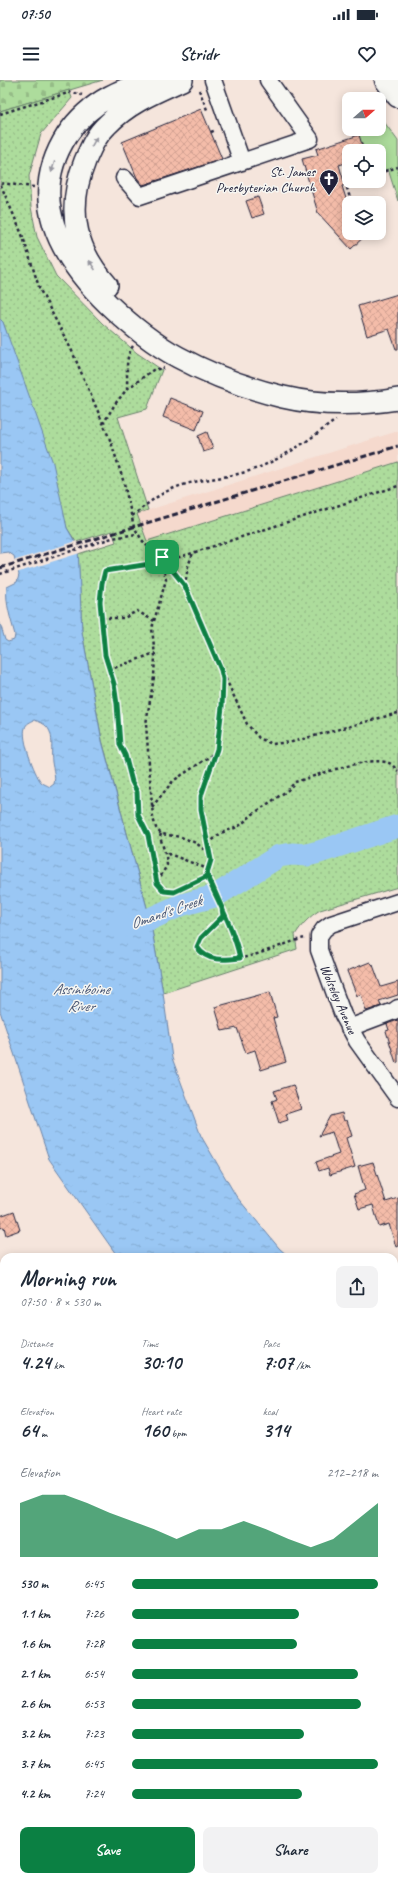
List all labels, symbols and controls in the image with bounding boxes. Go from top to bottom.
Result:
text: 07:50 [20,5,50,24]
icon: menu [20,43,42,65]
text: Stridr [180,43,218,65]
icon: heart [356,43,378,65]
north arrow [342,92,386,136]
map controls [342,92,386,240]
one-way arrow [90,136,97,148]
button: locate [342,144,386,188]
one-way arrow [50,161,56,173]
place label: St. James Presbyterian Church [216,163,316,196]
church icon: St. James Presbyterian Church [318,168,340,196]
button: layers [342,196,386,240]
one-way arrow [89,259,96,271]
pin [145,540,179,574]
icon: arrive [151,546,173,568]
water label: Omand's Creek [128,890,207,933]
street label: Wolseley Avenue [316,962,361,1038]
water label: Assiniboine River [53,980,111,1016]
text: Morning run [20,1265,116,1293]
button: share [336,1266,378,1308]
text: 07:50 · 8 × 530 m [20,1294,101,1310]
text: Distance [20,1336,53,1350]
text: Time [141,1336,158,1350]
text: Pace [263,1336,280,1350]
text: 4.24 [20,1350,51,1375]
text: 30:10 [141,1350,181,1375]
text: 7:07 [263,1350,293,1375]
text: km [51,1358,64,1372]
text: /km [293,1358,311,1372]
text: Elevation [20,1404,54,1418]
text: Heart rate [141,1404,181,1418]
text: kcal [263,1404,277,1418]
text: 64 [20,1418,38,1443]
text: 160 [141,1418,169,1443]
text: 314 [263,1418,290,1443]
text: m [38,1426,47,1440]
text: bpm [169,1426,187,1440]
text: Elevation [20,1465,60,1481]
text: 212–218 m [327,1465,378,1481]
text: 530 m [20,1576,48,1592]
text: 6:45 [84,1576,104,1592]
text: 1.1 km [20,1606,50,1622]
text: 7:26 [84,1606,104,1622]
text: 1.6 km [20,1636,51,1652]
text: 7:28 [84,1636,104,1652]
text: 2.1 km [20,1666,50,1682]
text: 6:54 [84,1666,104,1682]
text: 2.6 km [20,1696,51,1712]
text: 6:53 [84,1696,104,1712]
text: 3.2 km [20,1726,50,1742]
text: 7:23 [84,1726,104,1742]
text: 3.7 km [20,1756,50,1772]
text: 6:45 [84,1756,104,1772]
text: 4.2 km [20,1786,50,1802]
text: 7:24 [84,1786,104,1802]
button: Save [20,1827,195,1873]
button: Share [203,1827,378,1873]

